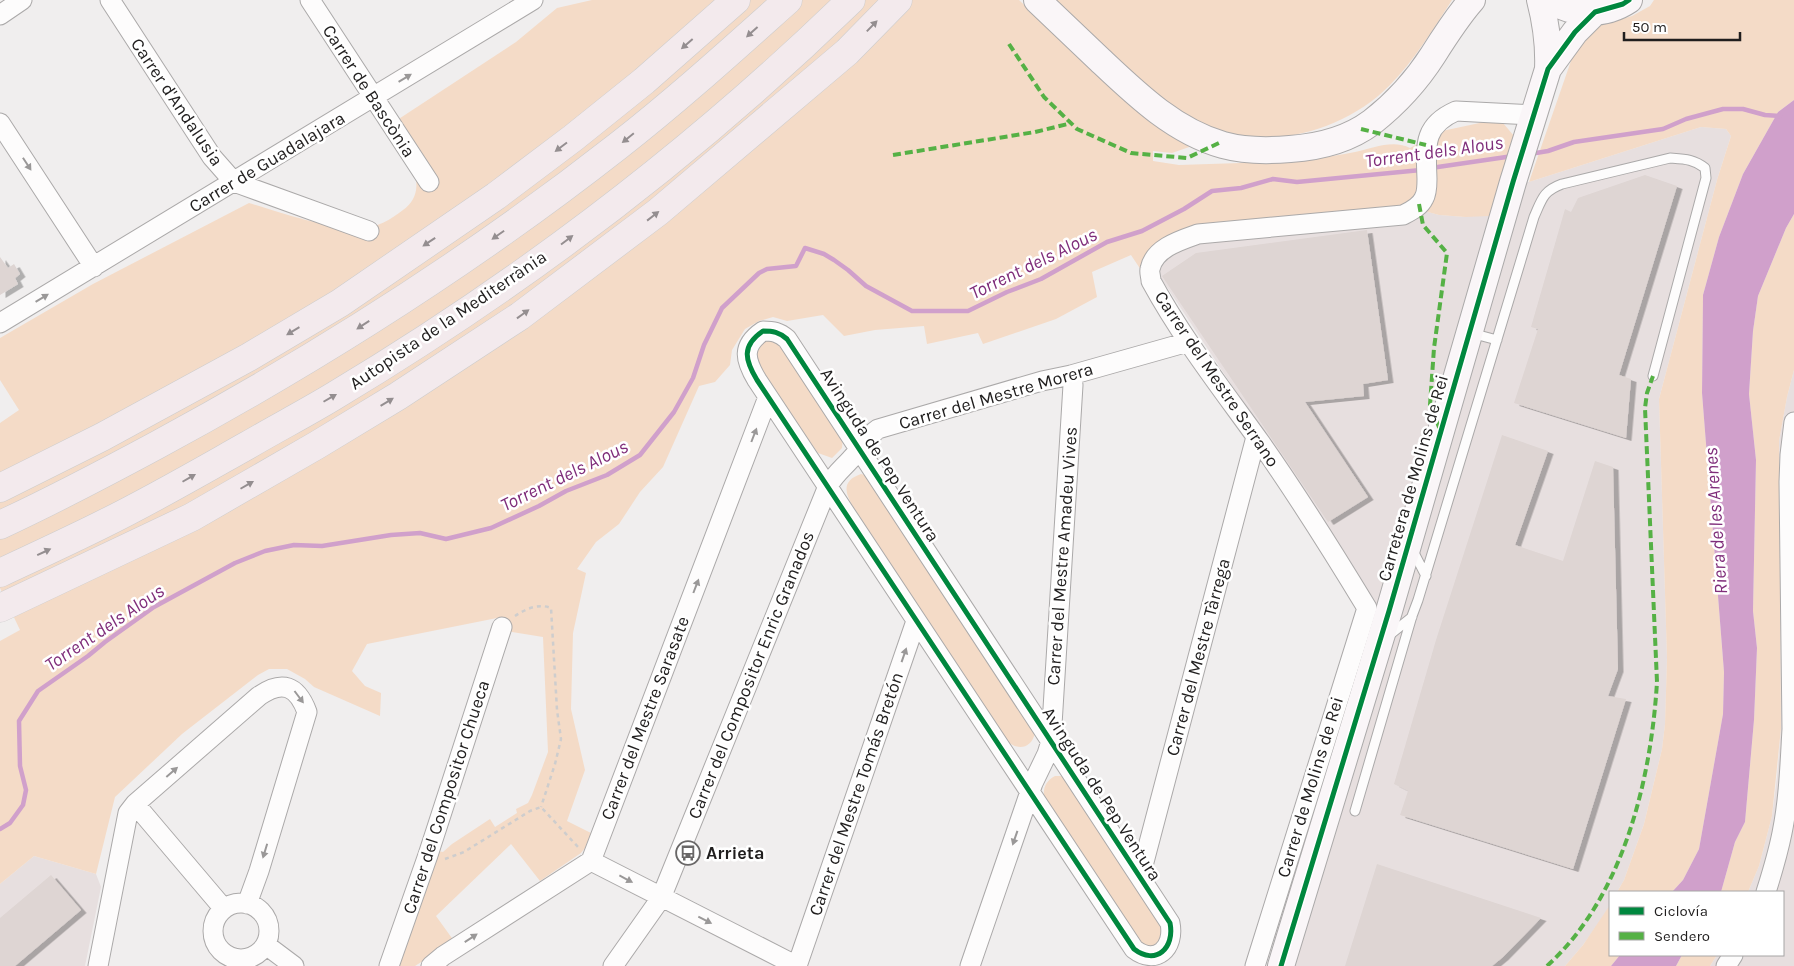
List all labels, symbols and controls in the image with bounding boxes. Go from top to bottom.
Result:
scale bar [1624,10,1740,42]
text: 50 m [1632,18,1667,36]
street label: Carrer de Bascònia [318,20,420,162]
one-way arrow [866,20,878,32]
one-way arrow [745,27,758,38]
street label: Carrer d'Andalusia [126,34,228,170]
one-way arrow [681,38,693,50]
one-way arrow [399,73,412,82]
street label: Carrer de Guadalajara [185,107,349,217]
water label: Torrent dels Alous [1364,131,1505,173]
one-way arrow [622,132,635,143]
one-way arrow [554,142,568,152]
one-way arrow [22,157,31,170]
one-way arrow [646,211,660,221]
water label: Torrent dels Alous [966,223,1101,304]
one-way arrow [491,230,505,240]
one-way arrow [560,234,573,245]
one-way arrow [422,237,436,247]
street label: Autopista de la Mediterrània [345,246,551,394]
street label: Carrer del Mestre Serrano [1150,287,1284,471]
one-way arrow [35,294,48,303]
one-way arrow [516,308,529,319]
one-way arrow [356,320,369,330]
one-way arrow [287,326,300,335]
street label: Carrer del Mestre Morera [896,358,1096,434]
street label: Avinguda de Pep Ventura [815,364,945,546]
street label: Carretera de Molins de Rei [1373,372,1453,584]
one-way arrow [323,394,337,403]
one-way arrow [380,398,394,407]
street label: Carrer del Mestre Amadeu Vives [1042,426,1082,686]
one-way arrow [751,427,758,442]
water label: Torrent dels Alous [497,435,632,516]
water label: Riera de les Arenes [1700,447,1732,595]
one-way arrow [182,474,195,483]
one-way arrow [240,481,254,489]
street label: Carrer del Compositor Enric Granados [683,528,819,822]
one-way arrow [37,548,51,556]
street label: Carrer del Mestre Tàrrega [1161,556,1235,758]
one-way arrow [692,579,700,594]
water label: Torrent dels Alous [41,580,168,676]
street label: Carrer del Mestre Sarasate [596,613,694,823]
one-way arrow [900,647,908,662]
street label: Carrer del Mestre Tomás Bretón [804,669,908,919]
street label: Carrer del Compositor Chueca [398,677,494,917]
one-way arrow [294,691,304,704]
street label: Carrer de Molins de Rei [1272,694,1348,880]
street label: Avinguda de Pep Ventura [1037,703,1167,885]
one-way arrow [165,766,178,777]
one-way arrow [1011,831,1018,846]
bus stop icon: Arrieta [675,840,701,866]
place label: Arrieta [706,842,764,864]
one-way arrow [260,844,268,859]
one-way arrow [619,875,633,884]
legend [1609,891,1784,956]
text: Ciclovía [1654,902,1708,920]
one-way arrow [698,916,712,924]
text: Sendero [1654,927,1710,945]
one-way arrow [464,933,478,943]

